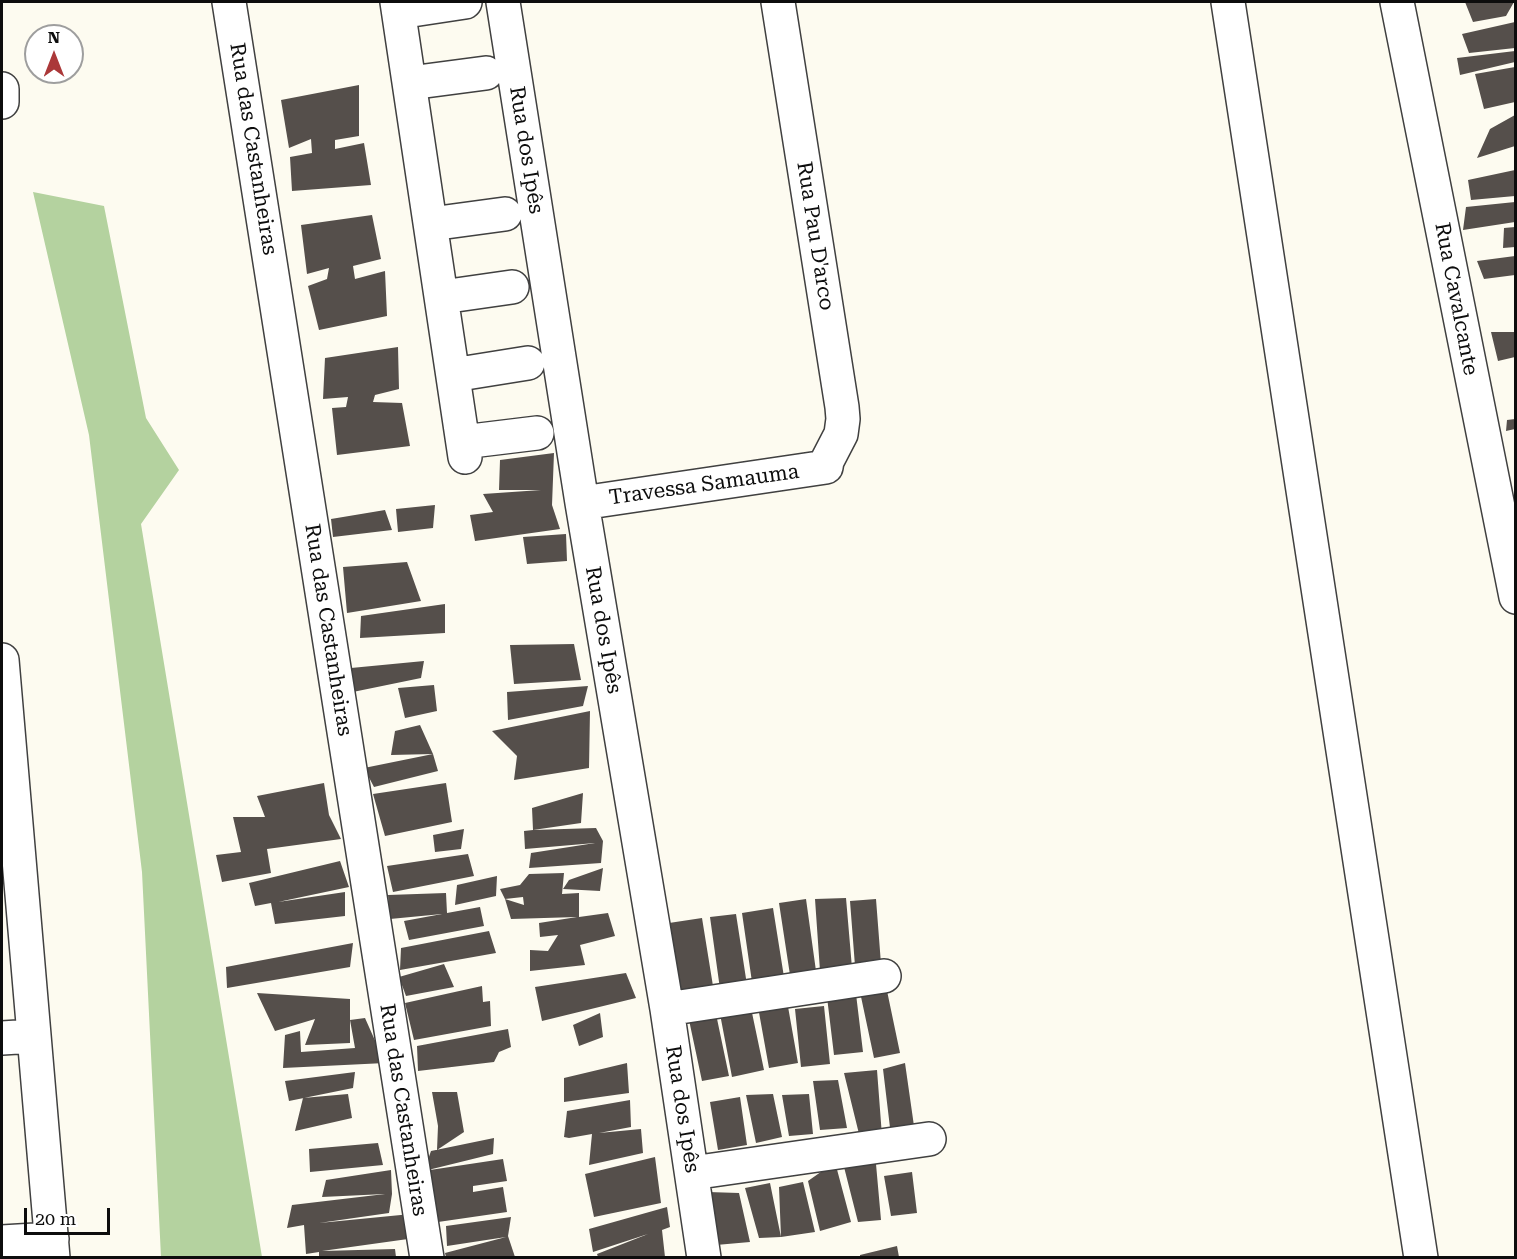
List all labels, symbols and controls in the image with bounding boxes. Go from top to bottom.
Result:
north arrow [24,24,84,84]
text: N [48,28,60,47]
street label: Rua das Castanheiras [224,41,282,257]
street label: Rua dos Ipês [503,84,549,216]
street label: Rua Pau D'arco [791,160,839,312]
street label: Rua Cavalcante [1429,220,1483,378]
street label: Travessa Samauma [607,459,801,511]
street label: Rua das Castanheiras [299,522,357,738]
street label: Rua dos Ipês [579,564,627,696]
street label: Rua das Castanheiras [374,1002,432,1218]
street label: Rua dos Ipês [659,1043,705,1175]
scale bar [27,1196,112,1234]
text: 20 m [35,1208,76,1229]

